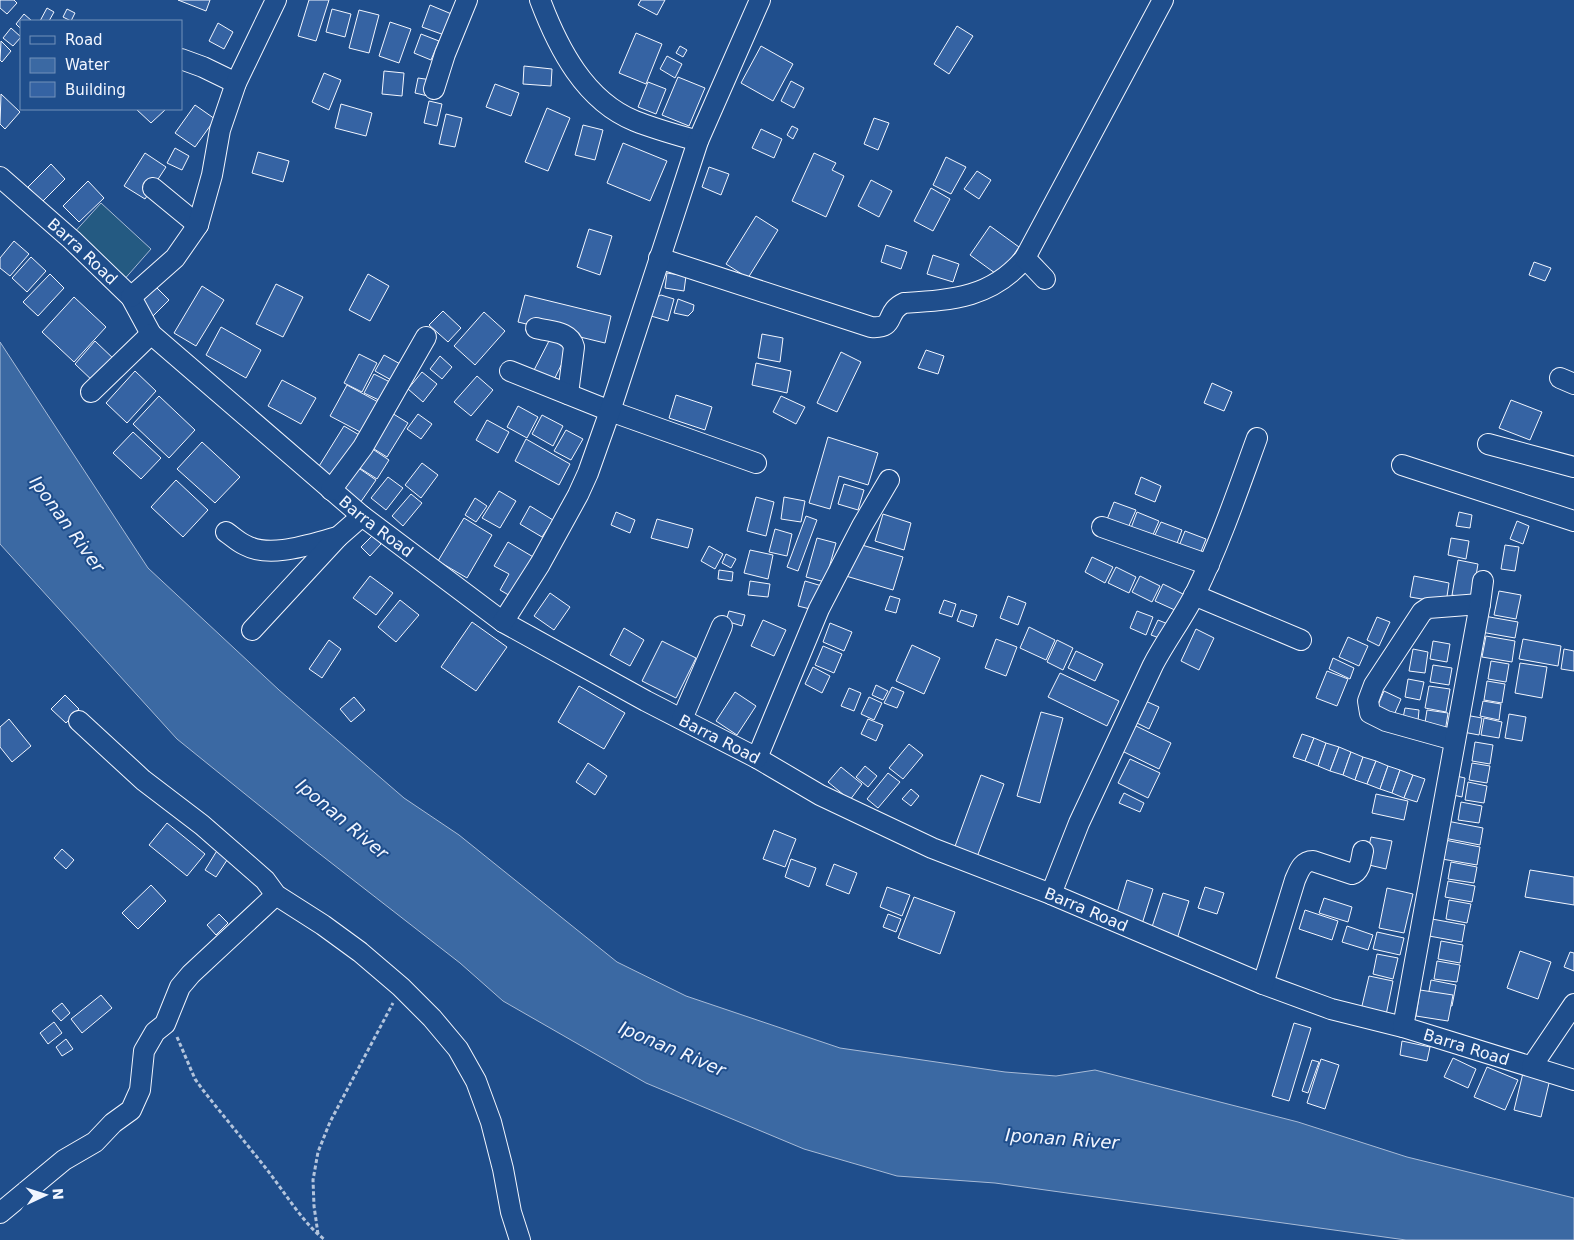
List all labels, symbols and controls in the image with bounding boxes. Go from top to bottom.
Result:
legend [20,20,182,110]
text: Road [65,31,103,49]
text: Water [65,56,110,74]
text: Building [65,81,126,99]
street label: Barra Road [44,214,121,289]
water label: Iponan River [25,471,110,577]
street label: Barra Road [335,492,417,561]
street label: Barra Road [676,711,763,768]
water label: Iponan River [292,774,394,864]
street label: Barra Road [1042,883,1131,936]
water label: Iponan River [616,1017,730,1081]
street label: Barra Road [1421,1025,1512,1069]
water label: Iponan River [1004,1124,1121,1153]
north arrow [20,1170,70,1220]
text: N [50,1188,66,1200]

